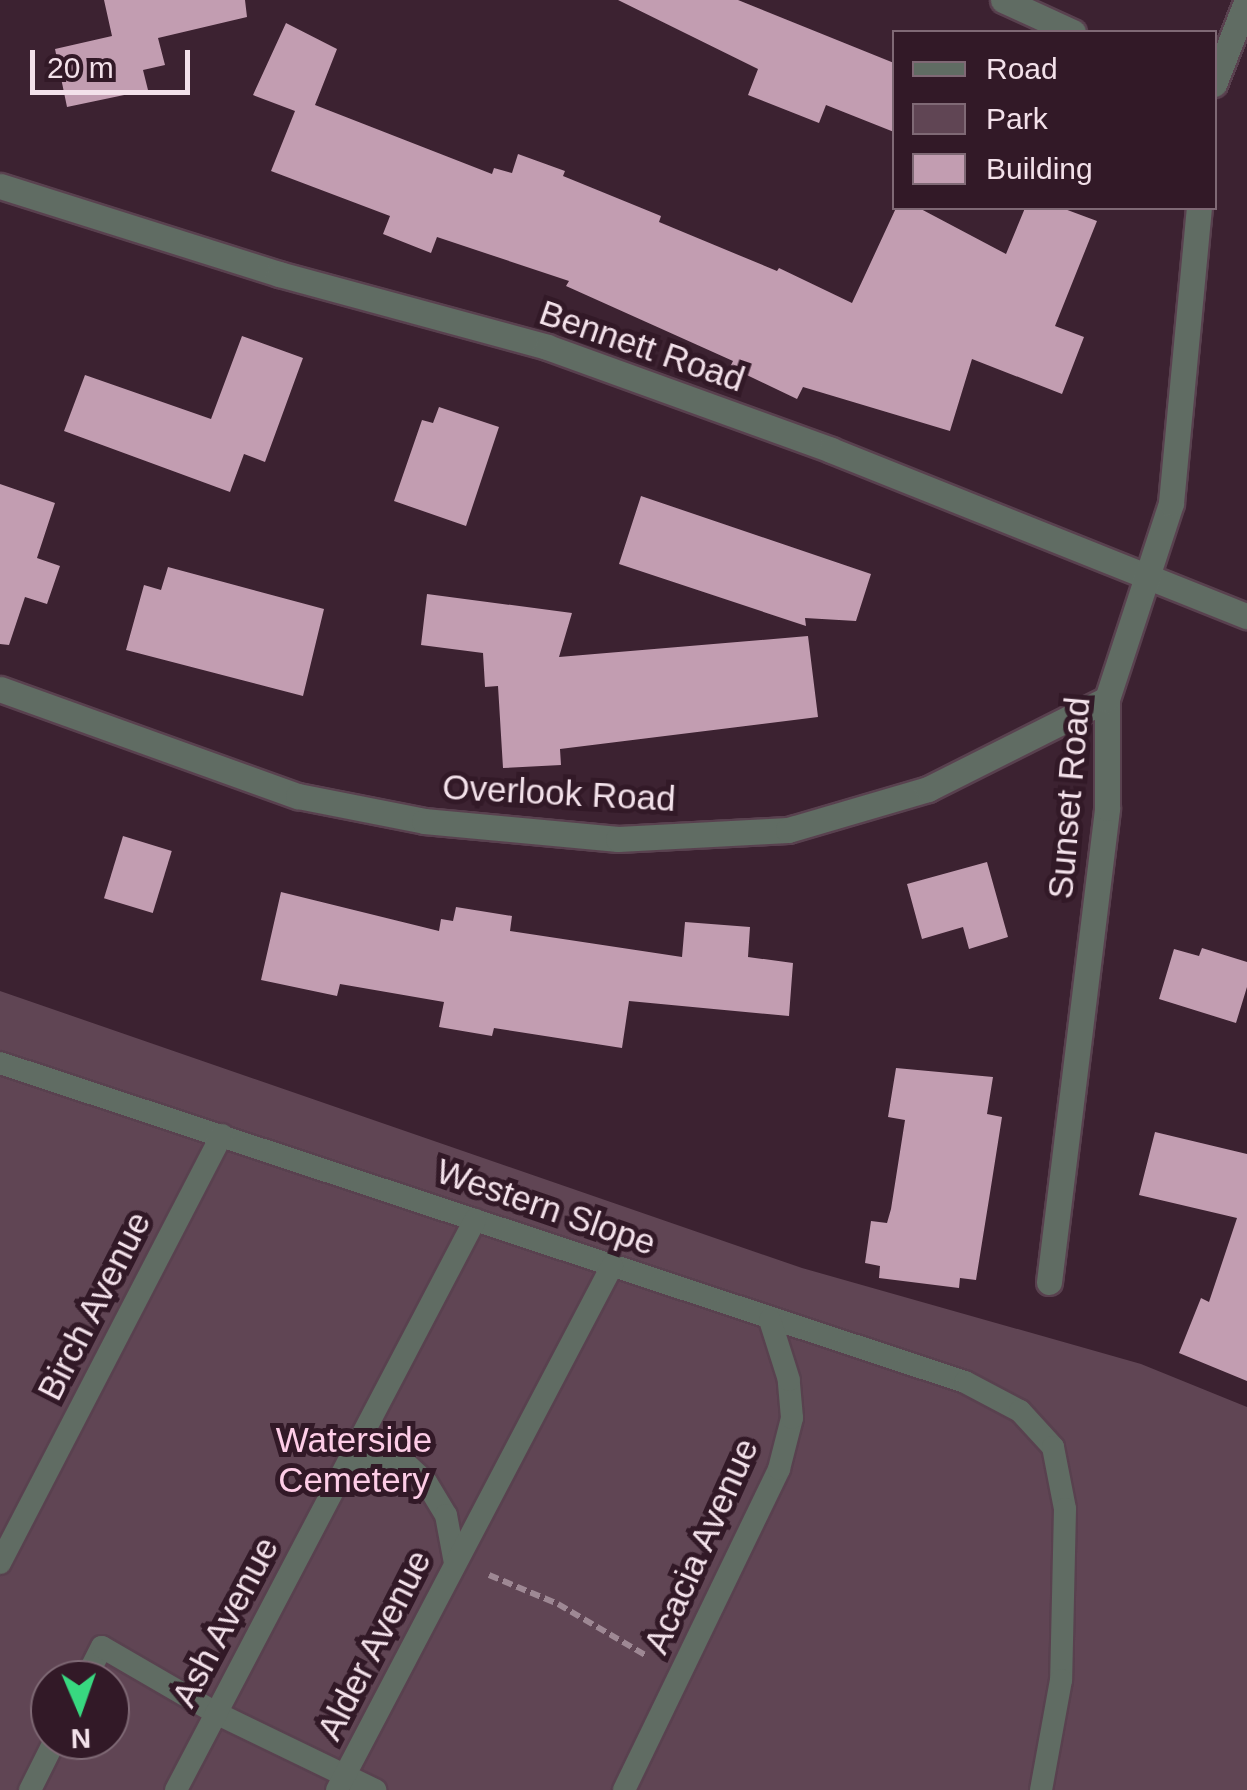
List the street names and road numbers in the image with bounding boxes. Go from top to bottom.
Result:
street label: Bennett Road [534,291,750,401]
street label: Sunset Road [1039,695,1099,901]
street label: Overlook Road [441,766,677,820]
street label: Western Slope [431,1150,661,1264]
street label: Birch Avenue [28,1204,160,1408]
street label: Acacia Avenue [634,1431,768,1661]
street label: Ash Avenue [162,1529,288,1715]
street label: Alder Avenue [308,1542,440,1748]

